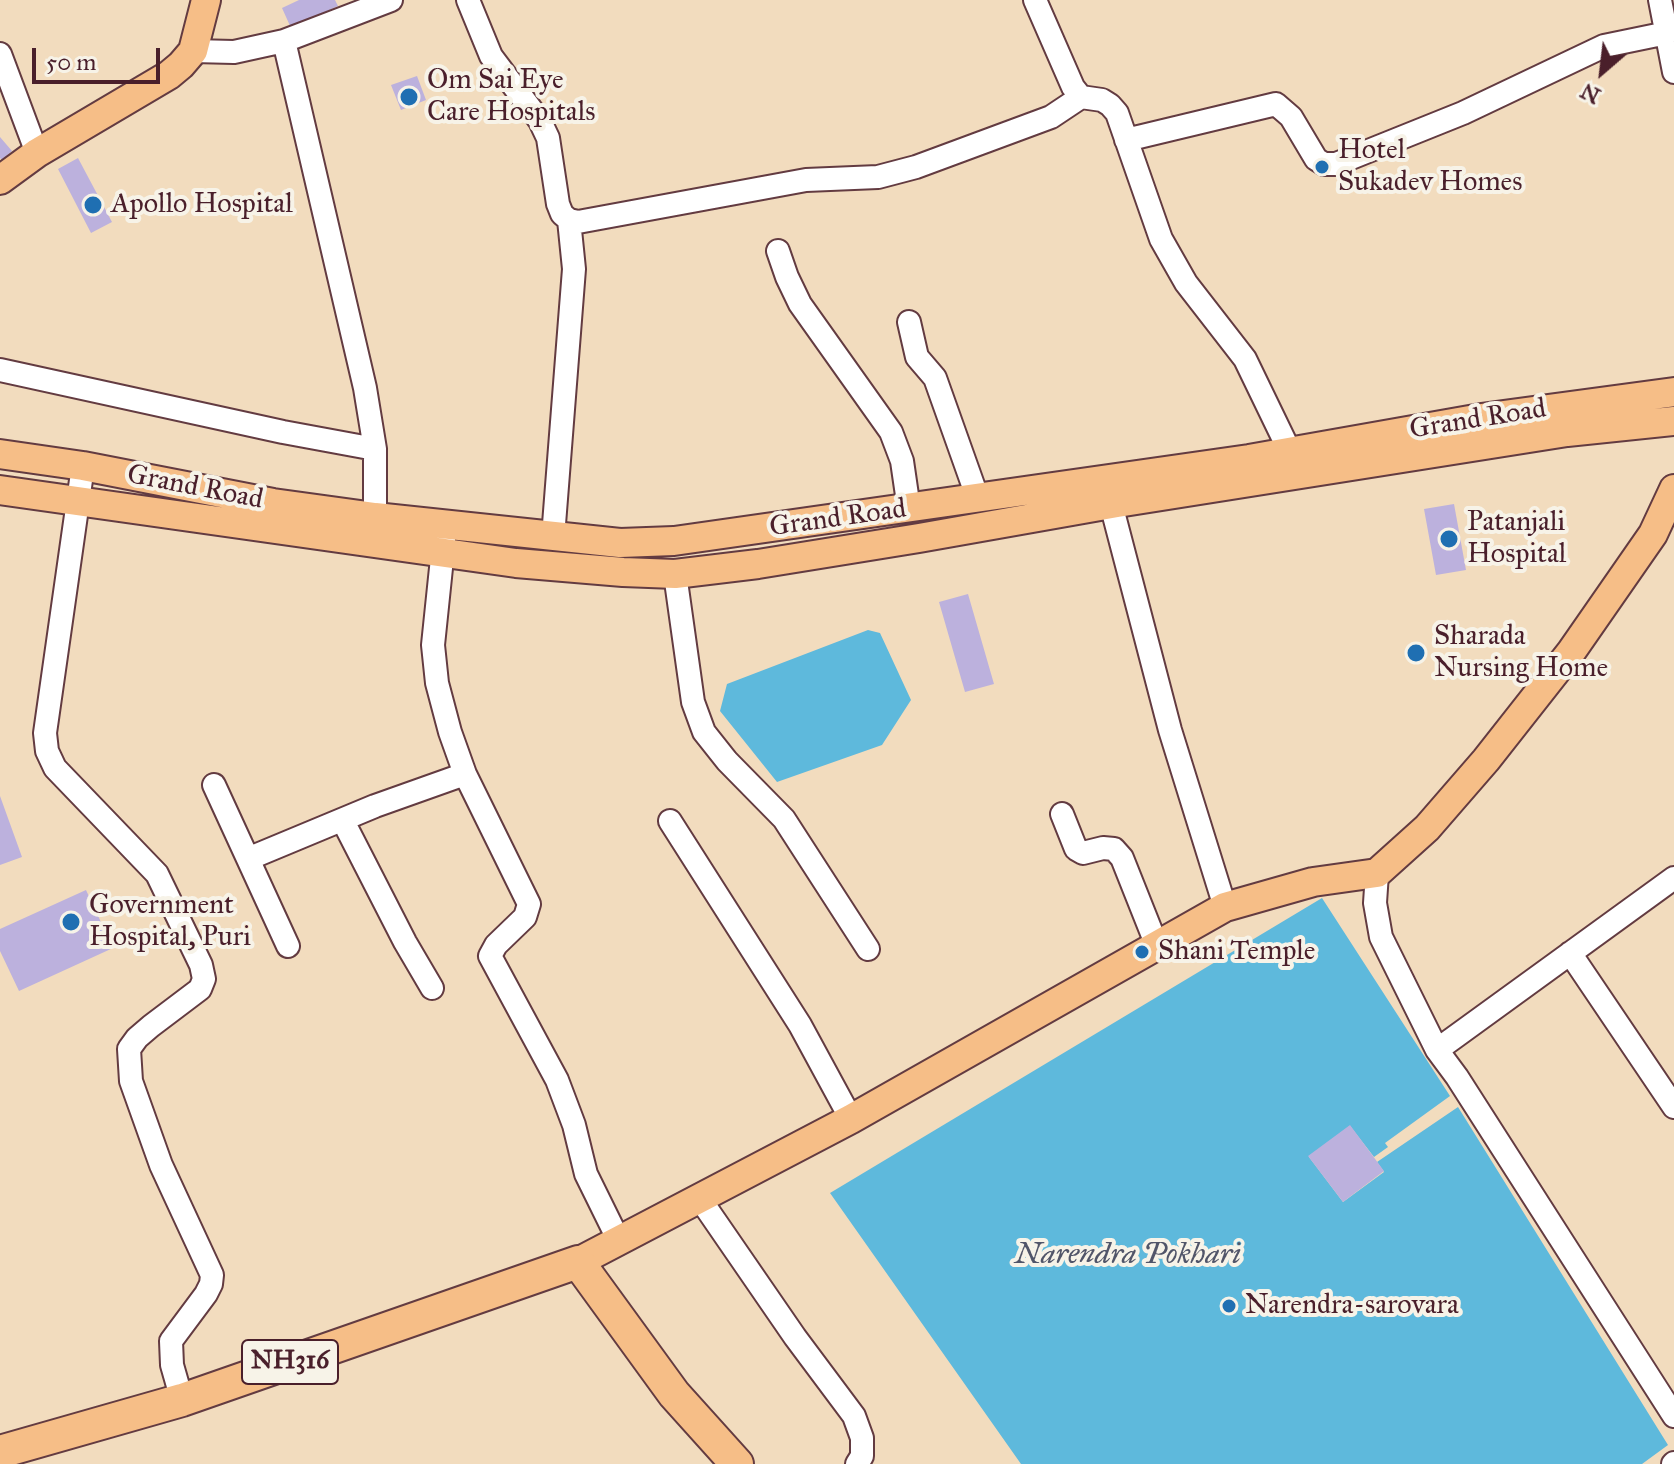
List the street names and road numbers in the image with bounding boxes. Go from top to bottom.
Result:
street label: Grand Road [1407,393,1549,447]
street label: Grand Road [124,458,266,518]
street label: Grand Road [767,493,909,545]
road number: NH316 [242,1340,338,1384]

